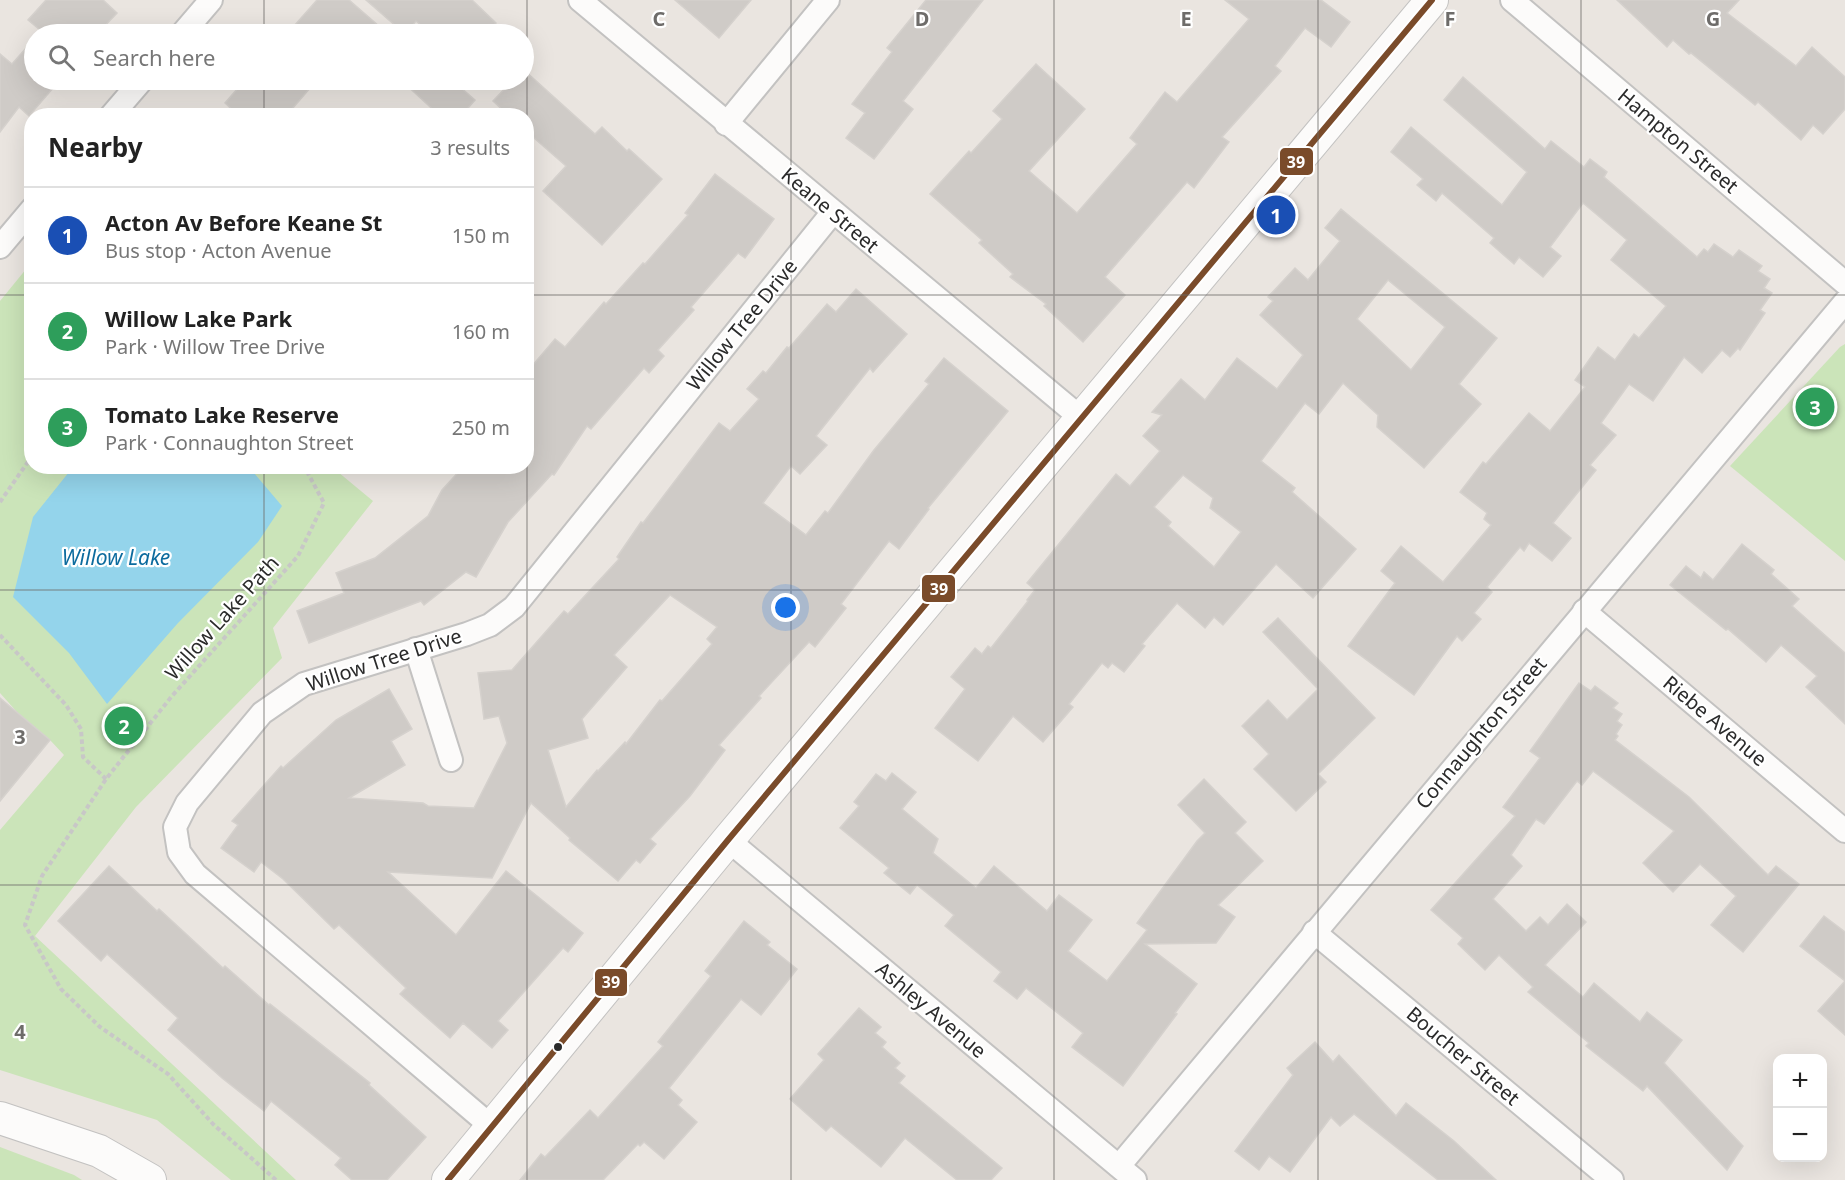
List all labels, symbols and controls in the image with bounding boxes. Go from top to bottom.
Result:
text: C [653,5,666,32]
text: D [915,5,929,32]
text: E [1180,5,1192,32]
text: F [1445,5,1455,32]
text: G [1706,5,1720,32]
search box [24,24,534,90]
icon: search [45,41,78,74]
text: Search here [93,42,215,72]
street label: Hampton Street [1612,82,1744,199]
text: Nearby [48,129,143,165]
text: 3 results [430,134,510,161]
line badge: 39 [1279,147,1314,176]
text: 39 [1287,151,1305,173]
street label: Keane Street [776,161,885,258]
pin: 1 [1256,192,1296,238]
text: Acton Av Before Keane St [105,207,382,237]
text: 1 [62,222,73,249]
text: 150 m [452,222,510,249]
text: Bus stop · Acton Avenue [105,237,332,264]
street label: Willow Tree Drive [680,253,803,396]
text: Willow Lake Park [105,303,292,333]
text: 2 [62,318,73,345]
text: 160 m [452,318,510,345]
text: Park · Willow Tree Drive [105,333,325,360]
pin: 3 [1796,384,1834,430]
text: Tomato Lake Reserve [105,399,339,429]
text: 3 [62,414,73,441]
text: 250 m [452,414,510,441]
text: Park · Connaughton Street [105,429,353,456]
water label: Willow Lake [62,543,170,571]
street label: Willow Lake Path [159,550,285,686]
line badge: 39 [921,574,956,603]
text: 39 [930,578,948,600]
your location [771,593,800,622]
street label: Willow Tree Drive [303,622,465,697]
street label: Connaughton Street [1409,651,1552,814]
street label: Riebe Avenue [1658,669,1773,772]
pin: 2 [104,704,144,748]
text: 3 [14,723,26,750]
street label: Ashley Avenue [870,955,992,1064]
line badge: 39 [594,968,628,997]
text: 39 [602,971,620,993]
street label: Boucher Street [1401,1000,1526,1111]
text: 4 [14,1018,26,1045]
unlabelled marker [552,1041,564,1053]
map controls [1773,1054,1827,1162]
button: + [1773,1054,1827,1108]
button: − [1773,1108,1827,1162]

